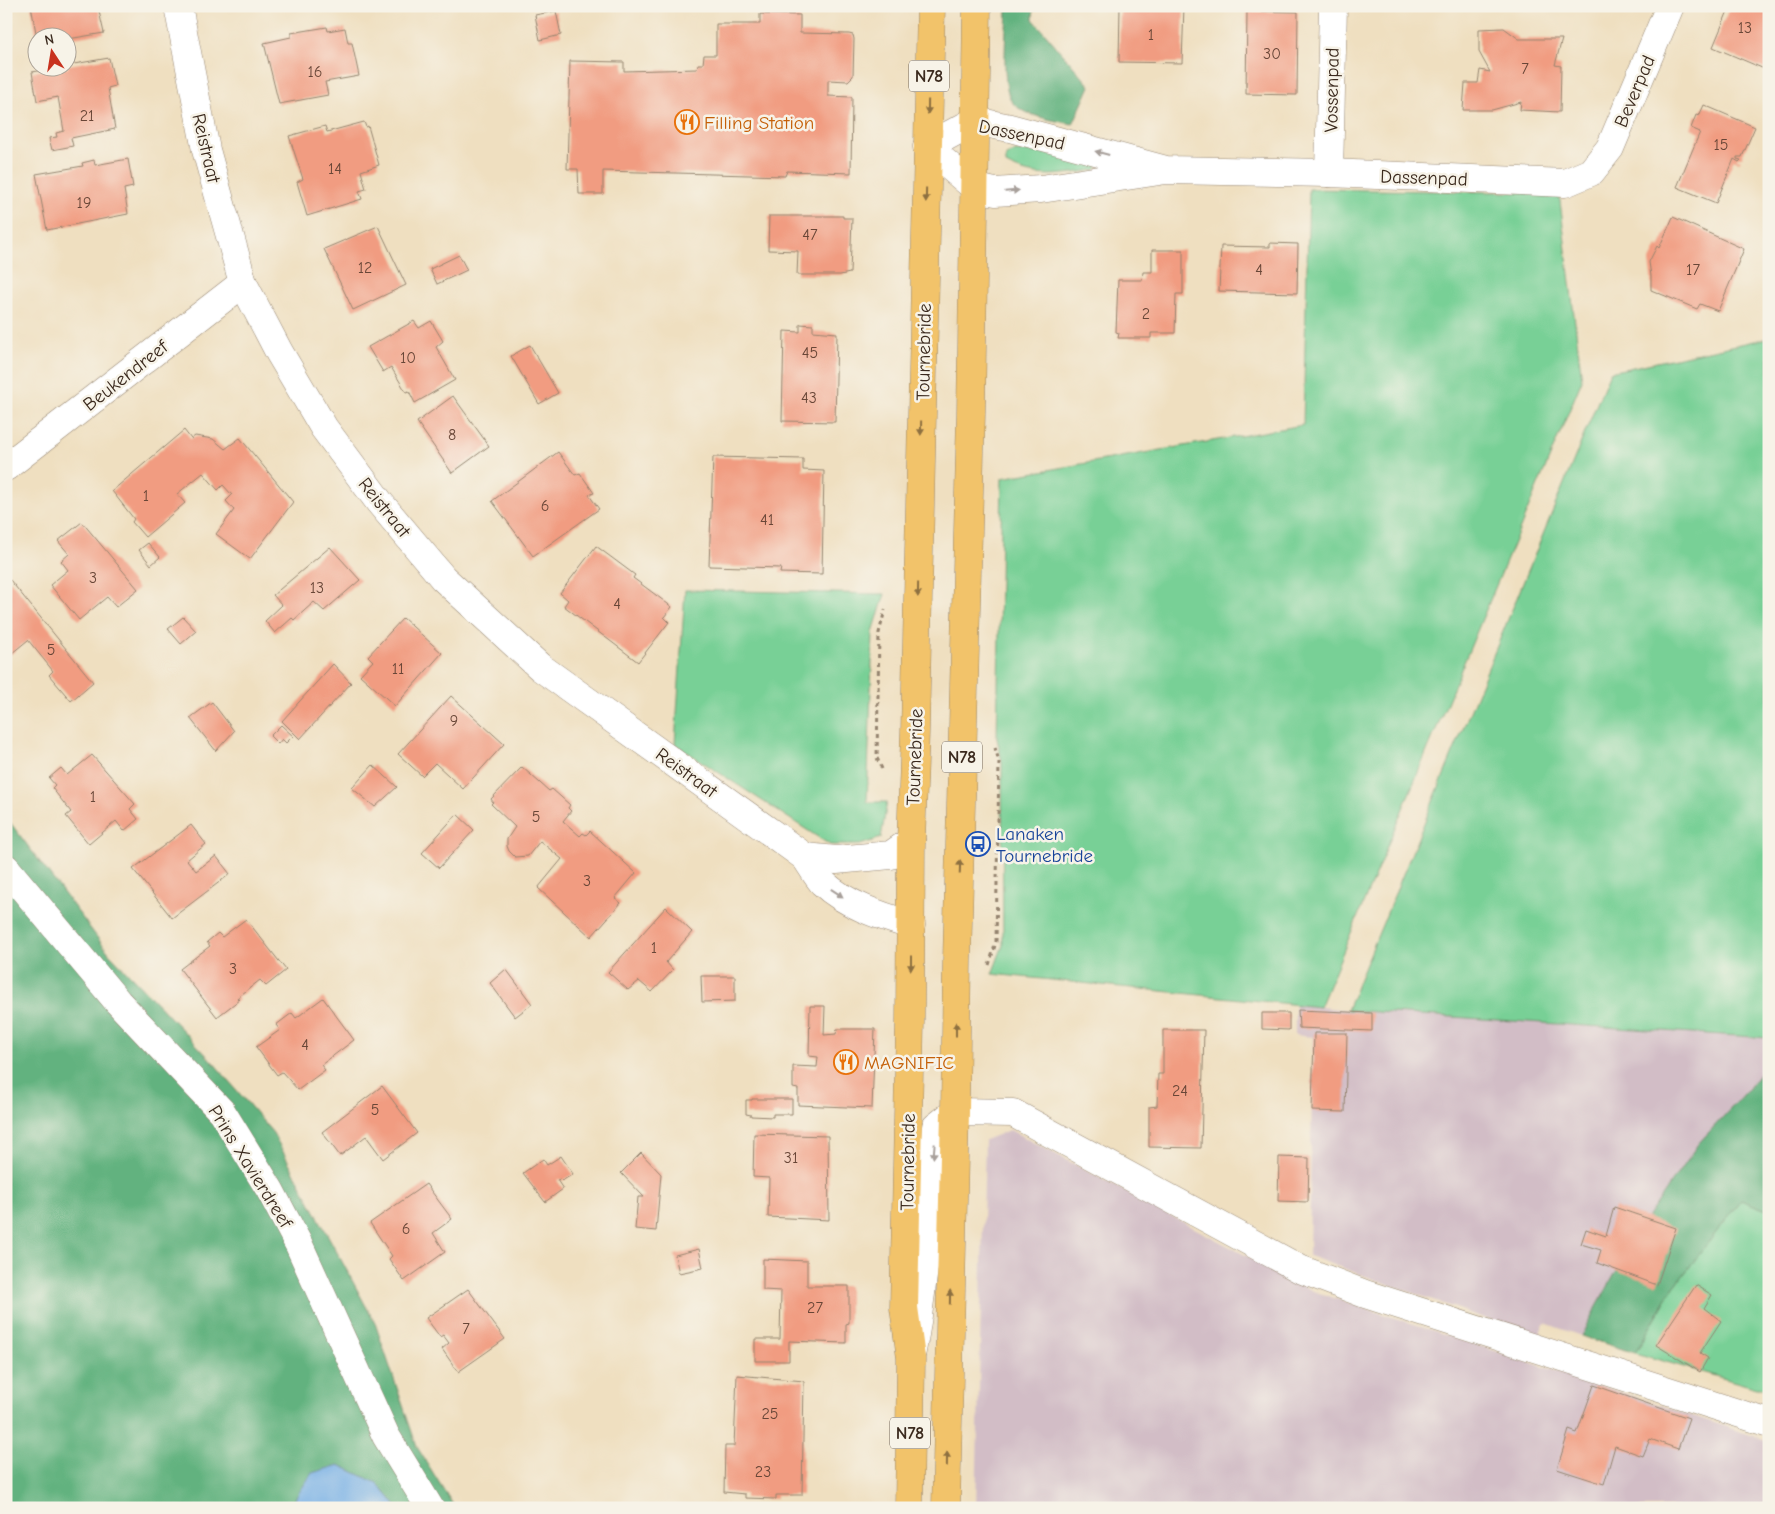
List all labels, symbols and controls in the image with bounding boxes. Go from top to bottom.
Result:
house number: 13 [1738,19,1752,37]
house number: 1 [1148,26,1154,44]
north arrow [28,28,78,78]
text: N [43,31,56,49]
house number: 30 [1263,45,1281,63]
street label: Vossenpad [1320,47,1344,133]
street label: Beverpad [1610,52,1660,131]
road number: N78 [909,60,949,92]
house number: 7 [1521,60,1529,78]
house number: 16 [307,63,323,81]
one-way arrow [924,100,932,116]
house number: 21 [80,107,94,125]
restaurant icon: Filling Station [674,109,700,135]
street label: Reistraat [187,111,225,186]
place label: Filling Station [704,112,814,134]
street label: Dassenpad [977,115,1067,155]
house number: 15 [1713,136,1729,154]
one-way arrow [1094,149,1109,157]
house number: 14 [328,160,342,178]
street label: Dassenpad [1380,165,1468,191]
one-way arrow [1005,187,1021,195]
one-way arrow [922,188,930,204]
house number: 19 [77,194,91,212]
house number: 47 [802,226,818,244]
house number: 12 [358,259,372,277]
house number: 4 [1255,261,1263,279]
house number: 17 [1686,261,1700,279]
street label: Tournebride [912,303,936,401]
house number: 2 [1142,305,1150,323]
street label: Beukendreef [79,335,174,416]
house number: 45 [802,344,818,362]
house number: 10 [400,349,416,367]
house number: 43 [801,389,817,407]
one-way arrow [917,420,925,436]
house number: 8 [448,426,456,444]
street label: Reistraat [353,473,415,542]
house number: 1 [143,487,149,505]
house number: 6 [541,497,549,515]
house number: 41 [760,511,774,529]
house number: 3 [89,569,97,587]
house number: 13 [310,579,324,597]
one-way arrow [914,582,922,598]
house number: 4 [613,595,621,613]
house number: 5 [47,641,55,659]
house number: 11 [392,660,404,678]
street label: Tournebride [902,708,928,806]
house number: 9 [450,712,458,730]
road number: N78 [942,742,982,772]
street label: Reistraat [651,743,722,803]
house number: 1 [90,788,96,806]
house number: 5 [532,808,540,826]
place label: Lanaken Tournebride [996,823,1093,867]
bus stop icon: Lanaken Tournebride [965,831,991,857]
one-way arrow [956,858,964,874]
house number: 3 [583,872,591,890]
one-way arrow [830,888,844,898]
house number: 1 [651,939,657,957]
one-way arrow [906,955,914,971]
house number: 3 [229,960,237,978]
one-way arrow [952,1021,960,1037]
house number: 4 [301,1036,309,1054]
restaurant icon: MAGNIFIC [833,1049,859,1075]
place label: MAGNIFIC [864,1052,954,1074]
house number: 24 [1172,1082,1188,1100]
street label: Prins Xavierdreef [204,1101,298,1233]
house number: 5 [371,1101,379,1119]
street label: Tournebride [896,1113,920,1211]
one-way arrow [929,1143,937,1159]
house number: 31 [784,1149,798,1167]
house number: 6 [402,1220,410,1238]
one-way arrow [947,1288,955,1304]
house number: 27 [807,1299,823,1317]
house number: 7 [462,1320,470,1338]
house number: 25 [761,1405,779,1423]
road number: N78 [890,1418,930,1449]
one-way arrow [943,1451,951,1467]
house number: 23 [755,1463,771,1481]

